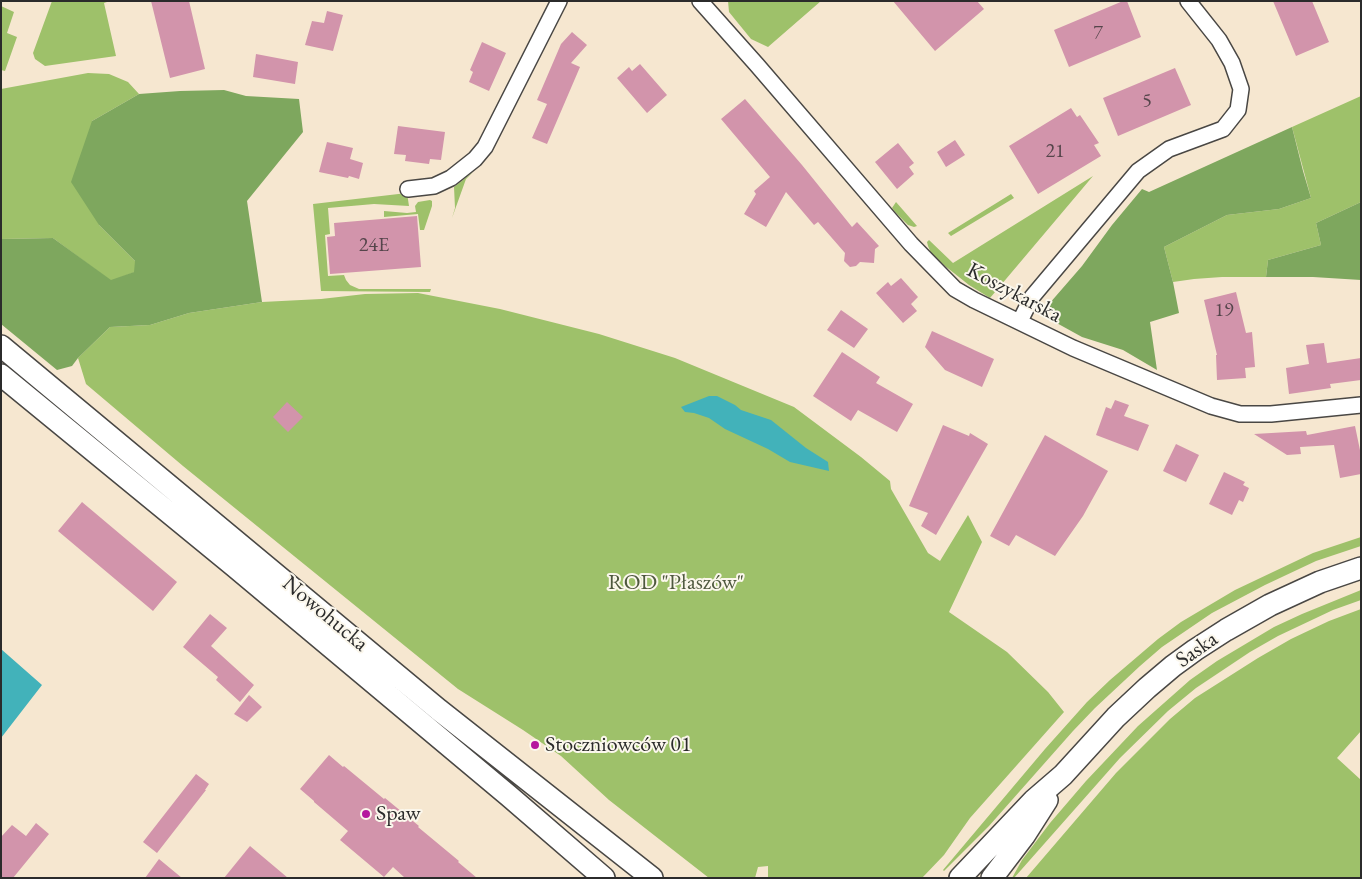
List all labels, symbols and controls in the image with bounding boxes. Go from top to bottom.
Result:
house number: 7 [1093,22,1103,46]
house number: 5 [1142,90,1152,114]
house number: 21 [1045,140,1065,164]
house number: 24E [359,234,389,258]
street label: Koszykarska [962,257,1066,329]
house number: 19 [1214,299,1234,323]
street label: Nowohucka [277,570,373,658]
park label: ROD "Płaszów" [608,570,744,596]
street label: Saska [1171,626,1223,674]
place label: Stoczniowców 01 [545,732,691,758]
marker: Stoczniowców 01 [529,739,541,751]
place label: Spaw [376,801,421,827]
marker: Spaw [360,808,372,820]

